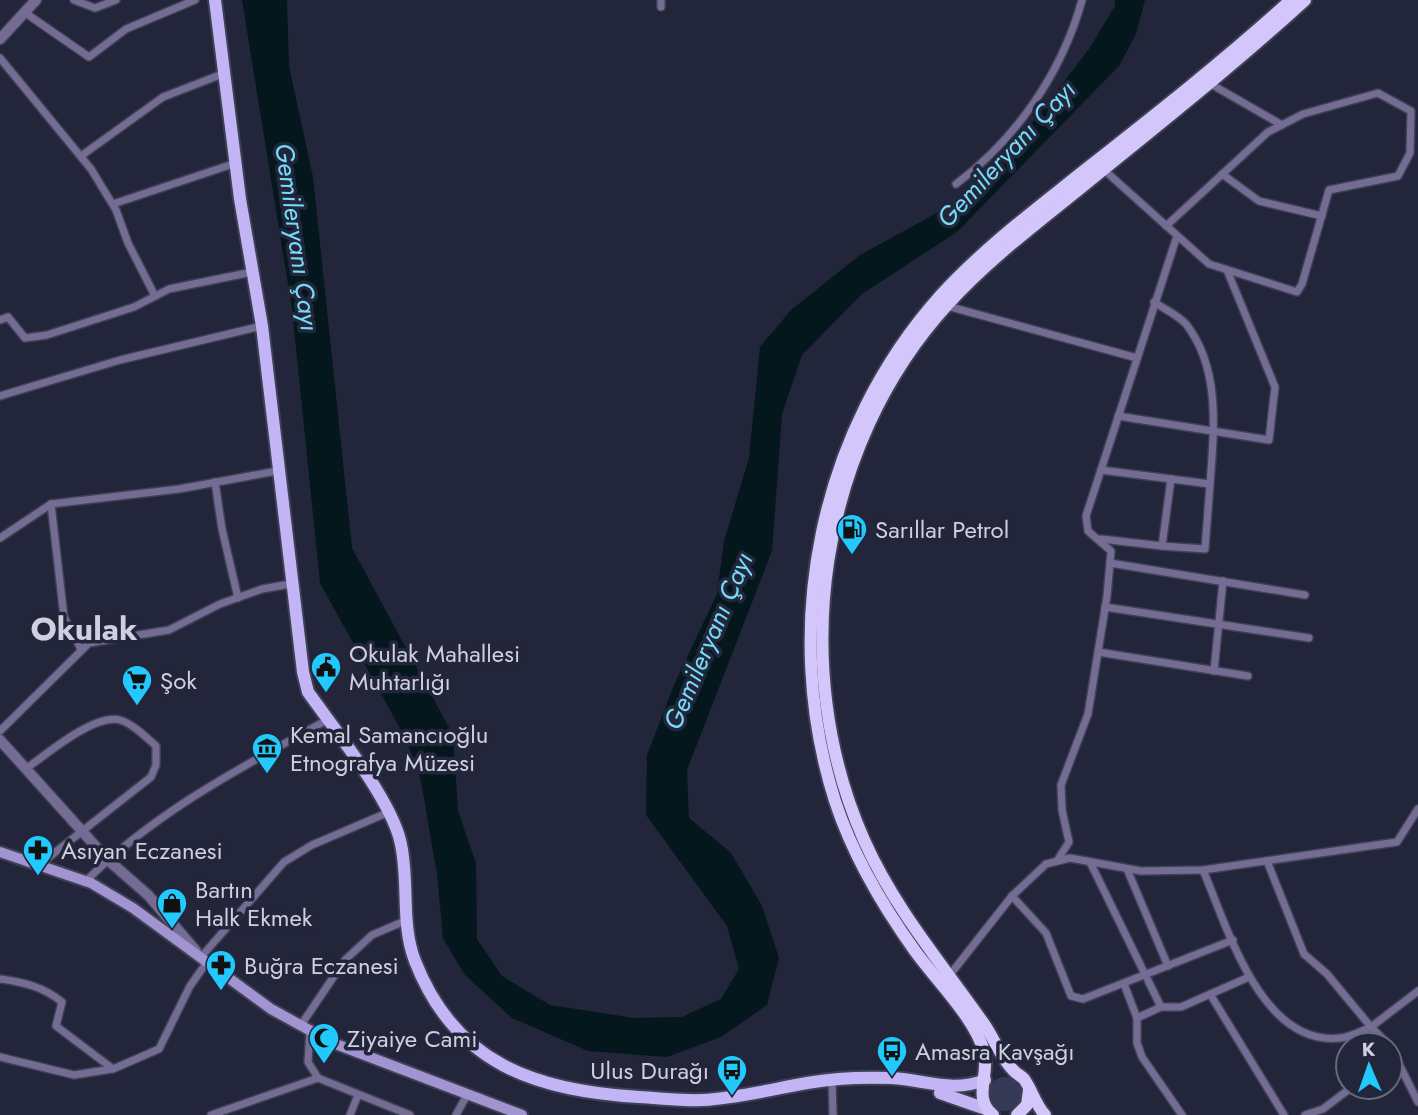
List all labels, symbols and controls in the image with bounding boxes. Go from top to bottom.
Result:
water label: Gemileryanı Çayı [928,72,1084,236]
water label: Gemileryanı Çayı [265,141,329,333]
fuel station icon: Sarıllar Petrol [835,512,869,556]
place label: Sarıllar Petrol [875,512,1009,547]
water label: Gemileryanı Çayı [654,546,762,736]
district label: Okulak [30,606,138,652]
place label: Okulak Mahallesi Muhtarlığı [349,636,520,699]
public building icon: Okulak Mahallesi Muhtarlığı [309,650,343,694]
supermarket icon: Şok [120,663,154,707]
place label: Şok [160,663,197,698]
place label: Kemal Samancıoğlu Etnografya Müzesi [290,717,488,780]
museum icon: Kemal Samancıoğlu Etnografya Müzesi [250,731,284,775]
pharmacy icon: Asıyan Eczanesi [21,833,55,877]
place label: Asıyan Eczanesi [61,833,223,868]
place label: Bartın Halk Ekmek [195,872,313,935]
shop icon: Bartın Halk Ekmek [155,886,189,930]
pharmacy icon: Buğra Eczanesi [204,948,238,992]
place label: Buğra Eczanesi [244,948,399,983]
mosque icon: Ziyaiye Cami [307,1021,341,1065]
place label: Ziyaiye Cami [347,1021,477,1056]
north arrow [1334,1031,1404,1101]
bus stop icon: Amasra Kavşağı [875,1034,909,1078]
place label: Amasra Kavşağı [915,1034,1074,1069]
text: K [1361,1036,1376,1063]
place label: Ulus Durağı [590,1053,709,1088]
bus stop icon: Ulus Durağı [715,1053,749,1097]

